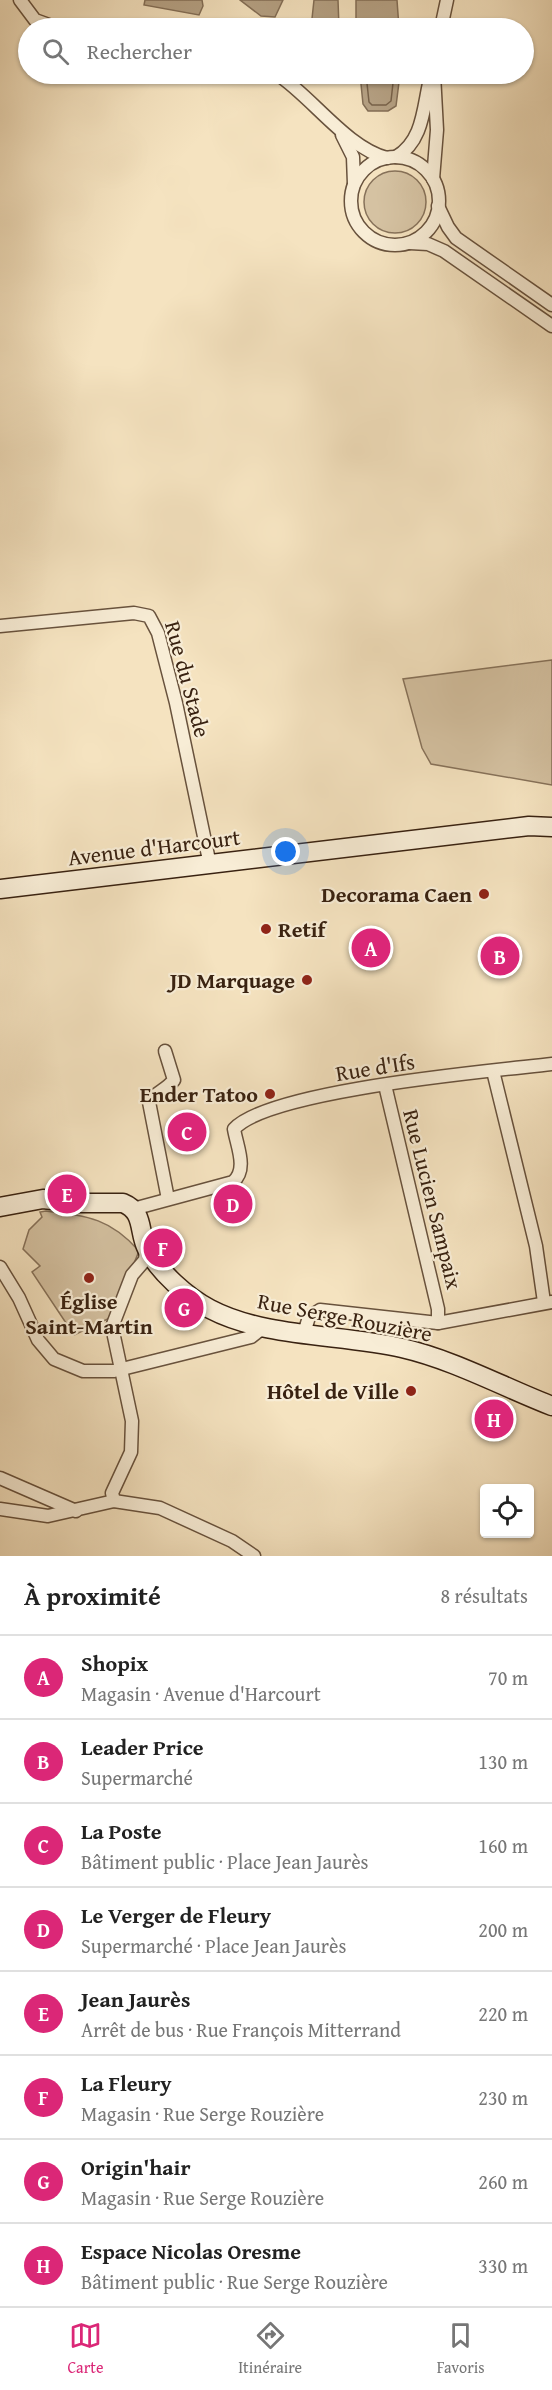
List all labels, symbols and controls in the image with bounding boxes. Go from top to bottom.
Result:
search box [18,18,534,84]
icon: search [39,35,72,68]
text: Rechercher [87,35,192,67]
street label: Rue du Stade [157,617,219,741]
street label: Avenue d'Harcourt [66,821,242,873]
your location [271,837,300,866]
place label: Decorama Caen [321,878,472,910]
marker: Decorama Caen [477,887,491,901]
place label: Retif [278,913,328,945]
marker: Retif [259,922,273,936]
pin: A [352,926,391,970]
pin: B [480,934,520,978]
place label: JD Marquage [166,964,295,996]
marker: JD Marquage [300,973,314,987]
street label: Rue d'Ifs [333,1045,417,1089]
place label: Ender Tatoo [140,1078,258,1110]
marker: Ender Tatoo [263,1087,277,1101]
street label: Rue Lucien Sampaix [395,1106,471,1293]
pin: C [168,1110,207,1154]
pin: E [48,1172,86,1216]
pin: D [214,1182,252,1226]
pin: F [144,1226,182,1270]
marker: Église Saint-Martin [82,1271,96,1285]
street label: Rue Serge Rouzière [255,1284,435,1350]
place label: Église Saint-Martin [25,1285,153,1342]
pin: G [164,1286,204,1330]
place label: Hôtel de Ville [267,1375,399,1407]
marker: Hôtel de Ville [404,1384,418,1398]
pin: H [474,1396,514,1442]
map controls [480,1484,534,1538]
button: locate [480,1484,534,1538]
text: À proximité [24,1576,161,1615]
text: 8 résultats [440,1581,528,1610]
text: Shopix [81,1647,148,1679]
text: A [37,1663,50,1692]
text: 70 m [488,1663,528,1692]
text: Magasin · Avenue d'Harcourt [81,1679,321,1708]
text: Leader Price [81,1731,204,1763]
text: B [37,1747,50,1776]
text: 130 m [478,1747,528,1776]
text: Supermarché [81,1763,193,1792]
text: La Poste [81,1815,162,1847]
text: C [38,1831,49,1860]
text: 160 m [478,1831,528,1860]
text: Bâtiment public · Place Jean Jaurès [81,1847,368,1876]
text: Le Verger de Fleury [81,1899,271,1931]
text: D [37,1915,50,1944]
text: 200 m [478,1915,528,1944]
text: Supermarché · Place Jean Jaurès [81,1931,346,1960]
text: Jean Jaurès [81,1983,190,2015]
text: E [38,1999,49,2028]
text: 220 m [478,1999,528,2028]
text: Arrêt de bus · Rue François Mitterrand [81,2015,401,2044]
text: La Fleury [81,2067,172,2099]
text: F [38,2083,49,2112]
text: 230 m [478,2083,528,2112]
text: Magasin · Rue Serge Rouzière [81,2099,324,2128]
text: Origin'hair [81,2151,191,2183]
text: G [37,2167,50,2196]
text: 260 m [478,2167,528,2196]
text: Magasin · Rue Serge Rouzière [81,2183,324,2212]
text: Espace Nicolas Oresme [81,2235,301,2267]
text: H [37,2251,50,2280]
text: 330 m [478,2251,528,2280]
text: Bâtiment public · Rue Serge Rouzière [81,2267,388,2296]
tab: Carte [67,2319,103,2379]
tab: Itinéraire [238,2319,302,2379]
tab: Favoris [437,2319,485,2379]

